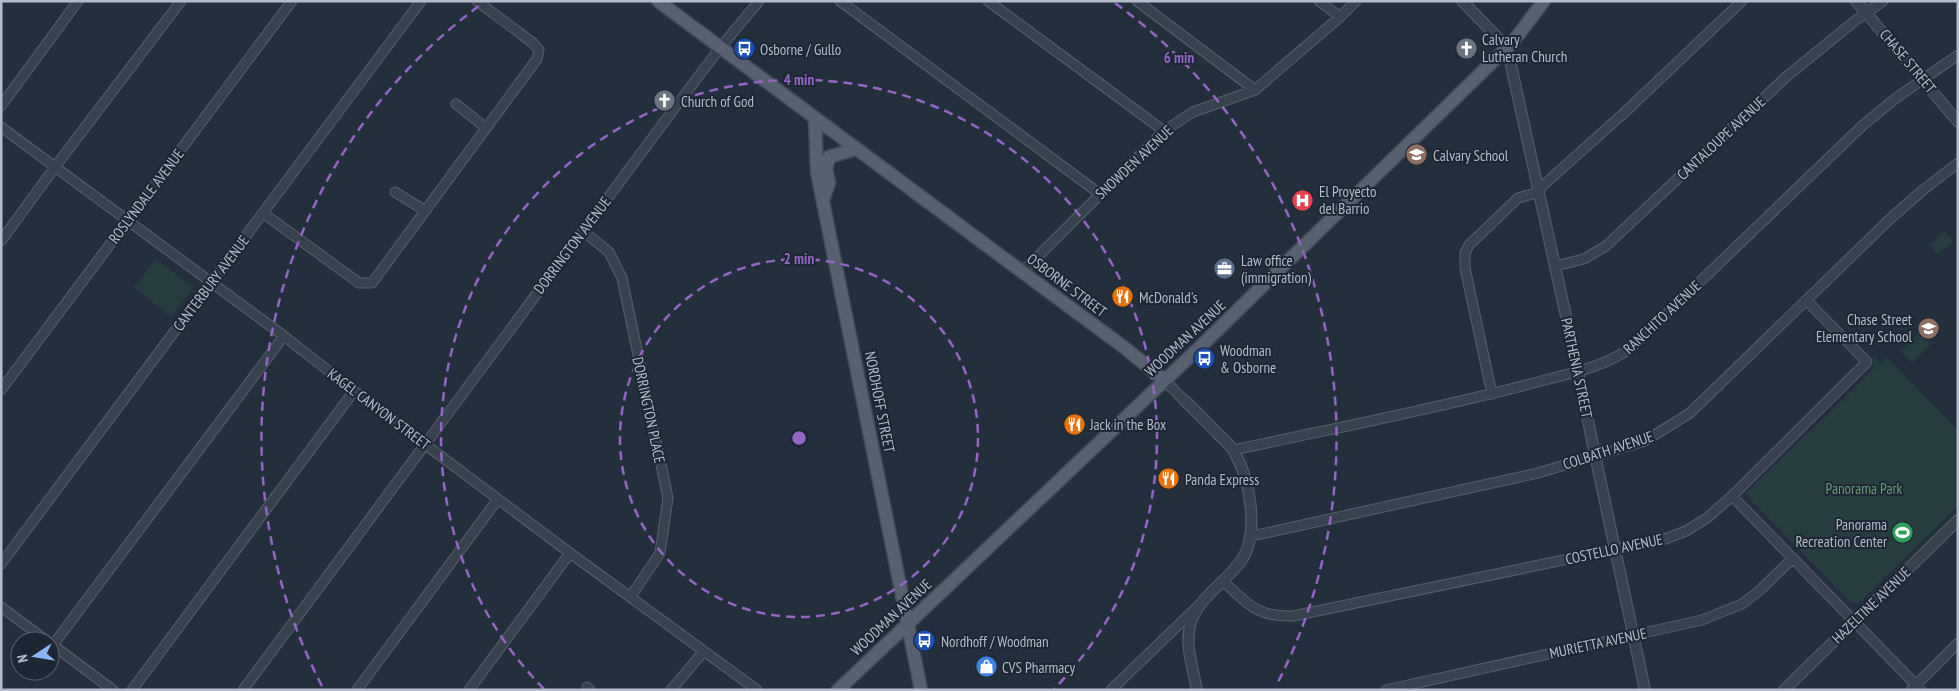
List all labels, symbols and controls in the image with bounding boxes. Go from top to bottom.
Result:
street label: CHASE STREET [1876,25,1941,97]
place label: Calvary Lutheran Church [1482,30,1567,66]
church icon: Calvary Lutheran Church [1454,36,1478,60]
bus stop icon: Osborne / Gullo [732,37,756,61]
place label: Osborne / Gullo [760,40,841,59]
text: 6 min [1164,48,1194,67]
text: 4 min [784,70,814,89]
church icon: Church of God [653,89,677,113]
place label: Church of God [681,92,754,111]
street label: CANTALOUPE AVENUE [1673,92,1769,184]
street label: SNOWDEN AVENUE [1091,121,1177,203]
school or university icon: Calvary School [1405,143,1429,167]
street label: ROSLYNDALE AVENUE [104,145,188,247]
place label: Calvary School [1433,146,1509,165]
place label: El Proyecto del Barrio [1319,182,1376,218]
hospital icon: El Proyecto del Barrio [1291,188,1315,212]
street label: DORRINGTON AVENUE [529,193,615,297]
street label: CANTERBURY AVENUE [169,231,253,335]
text: 2 min [784,249,814,268]
street label: OSBORNE STREET [1023,249,1111,321]
place label: Law office (immigration) [1241,251,1312,287]
office icon: Law office (immigration) [1213,257,1237,281]
street label: RANCHITO AVENUE [1619,276,1705,358]
restaurant icon: McDonald's [1111,285,1135,309]
place label: McDonald's [1139,288,1198,307]
street label: WOODMAN AVENUE [1141,296,1229,380]
place label: Chase Street Elementary School [1816,310,1913,346]
street label: PARTHENIA STREET [1557,316,1597,420]
school or university icon: Chase Street Elementary School [1916,316,1940,340]
place label: Woodman & Osborne [1220,341,1276,377]
bus stop icon: Woodman & Osborne [1192,347,1216,371]
street label: NORDHOFF STREET [861,350,899,455]
street label: DORRINGTON PLACE [628,355,670,465]
street label: KAGEL CANYON STREET [324,364,434,454]
restaurant icon: Jack in the Box [1062,412,1086,436]
place label: Jack in the Box [1089,415,1166,434]
street label: COLBATH AVENUE [1560,426,1656,474]
centre of rings [790,429,808,447]
restaurant icon: Panda Express [1157,467,1181,491]
place label: Panda Express [1185,470,1259,489]
park label: Panorama Park [1826,479,1903,498]
place label: Panorama Recreation Center [1795,515,1888,551]
sports icon: Panorama Recreation Center [1891,521,1915,545]
street label: COSTELLO AVENUE [1564,529,1664,569]
street label: HAZELTINE AVENUE [1828,563,1914,647]
street label: WOODMAN AVENUE [847,575,935,659]
street label: MURIETTA AVENUE [1548,623,1648,663]
bus stop icon: Nordhoff / Woodman [913,629,937,653]
north arrow [10,631,60,681]
place label: Nordhoff / Woodman [941,632,1049,651]
text: N [13,653,32,664]
shop icon: CVS Pharmacy [974,655,998,679]
place label: CVS Pharmacy [1002,658,1075,677]

